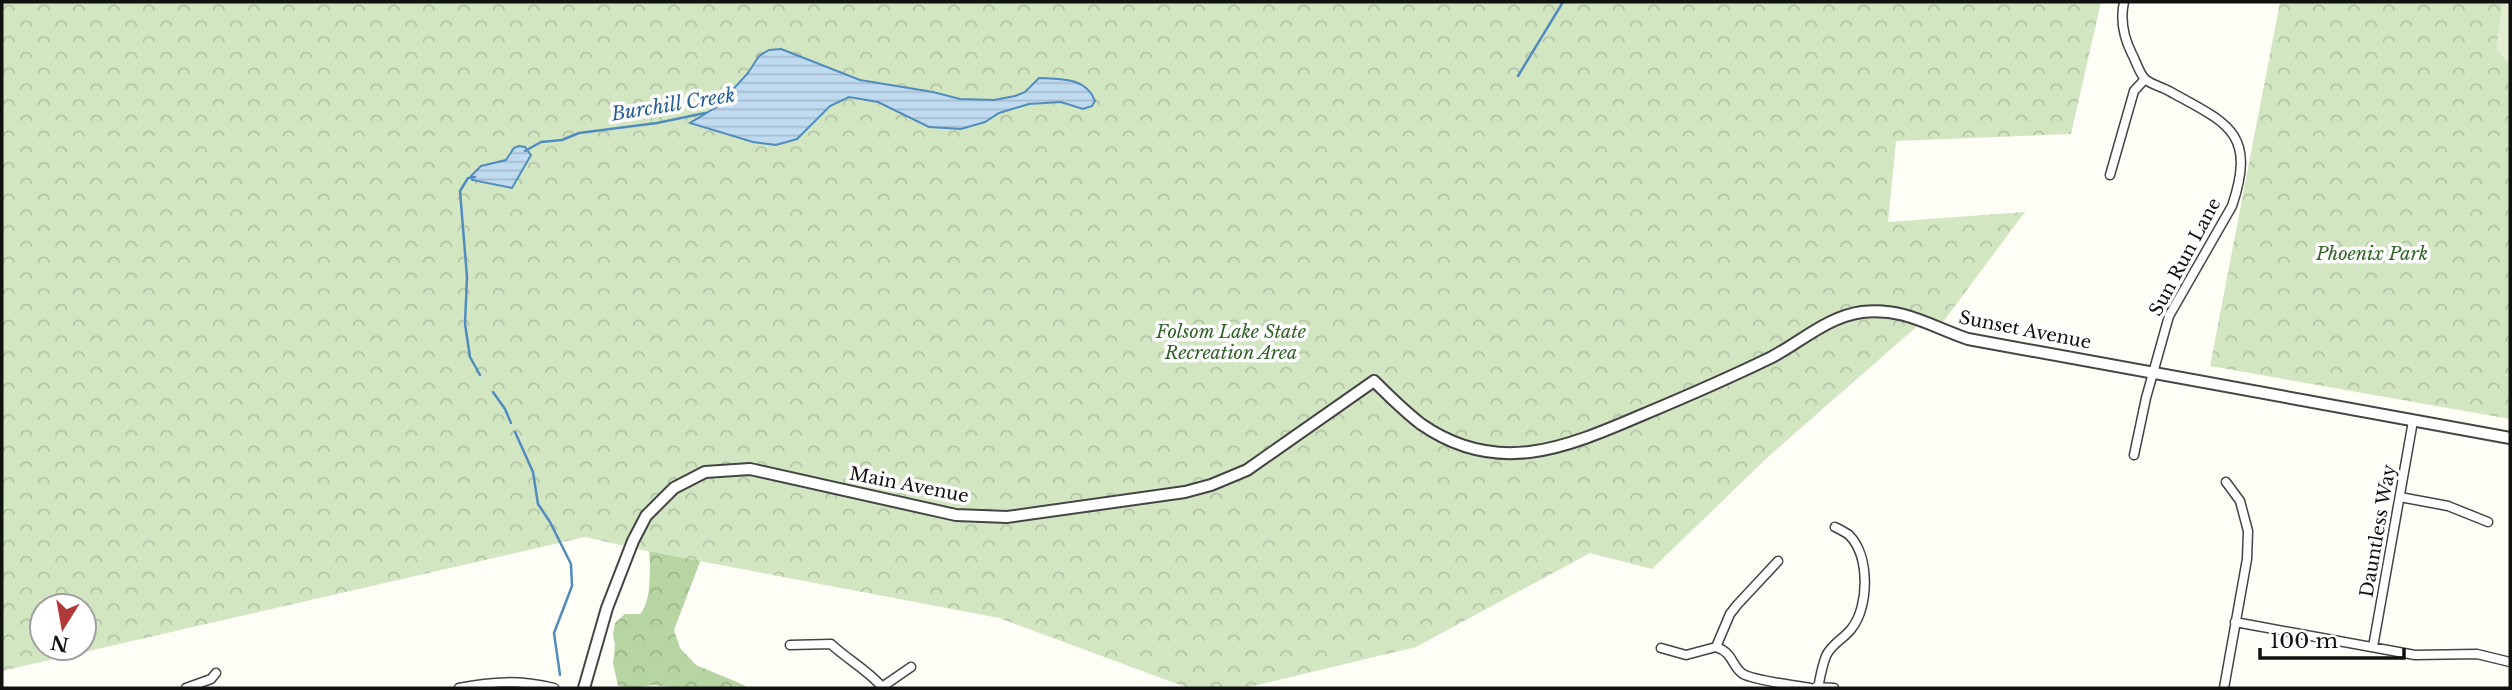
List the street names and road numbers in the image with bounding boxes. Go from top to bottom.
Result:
street label: Sun Run Lane [2145,194,2225,320]
street label: Sunset Avenue [1957,306,2093,354]
street label: Dauntless Way [2355,462,2401,599]
street label: Main Avenue [847,463,971,507]

